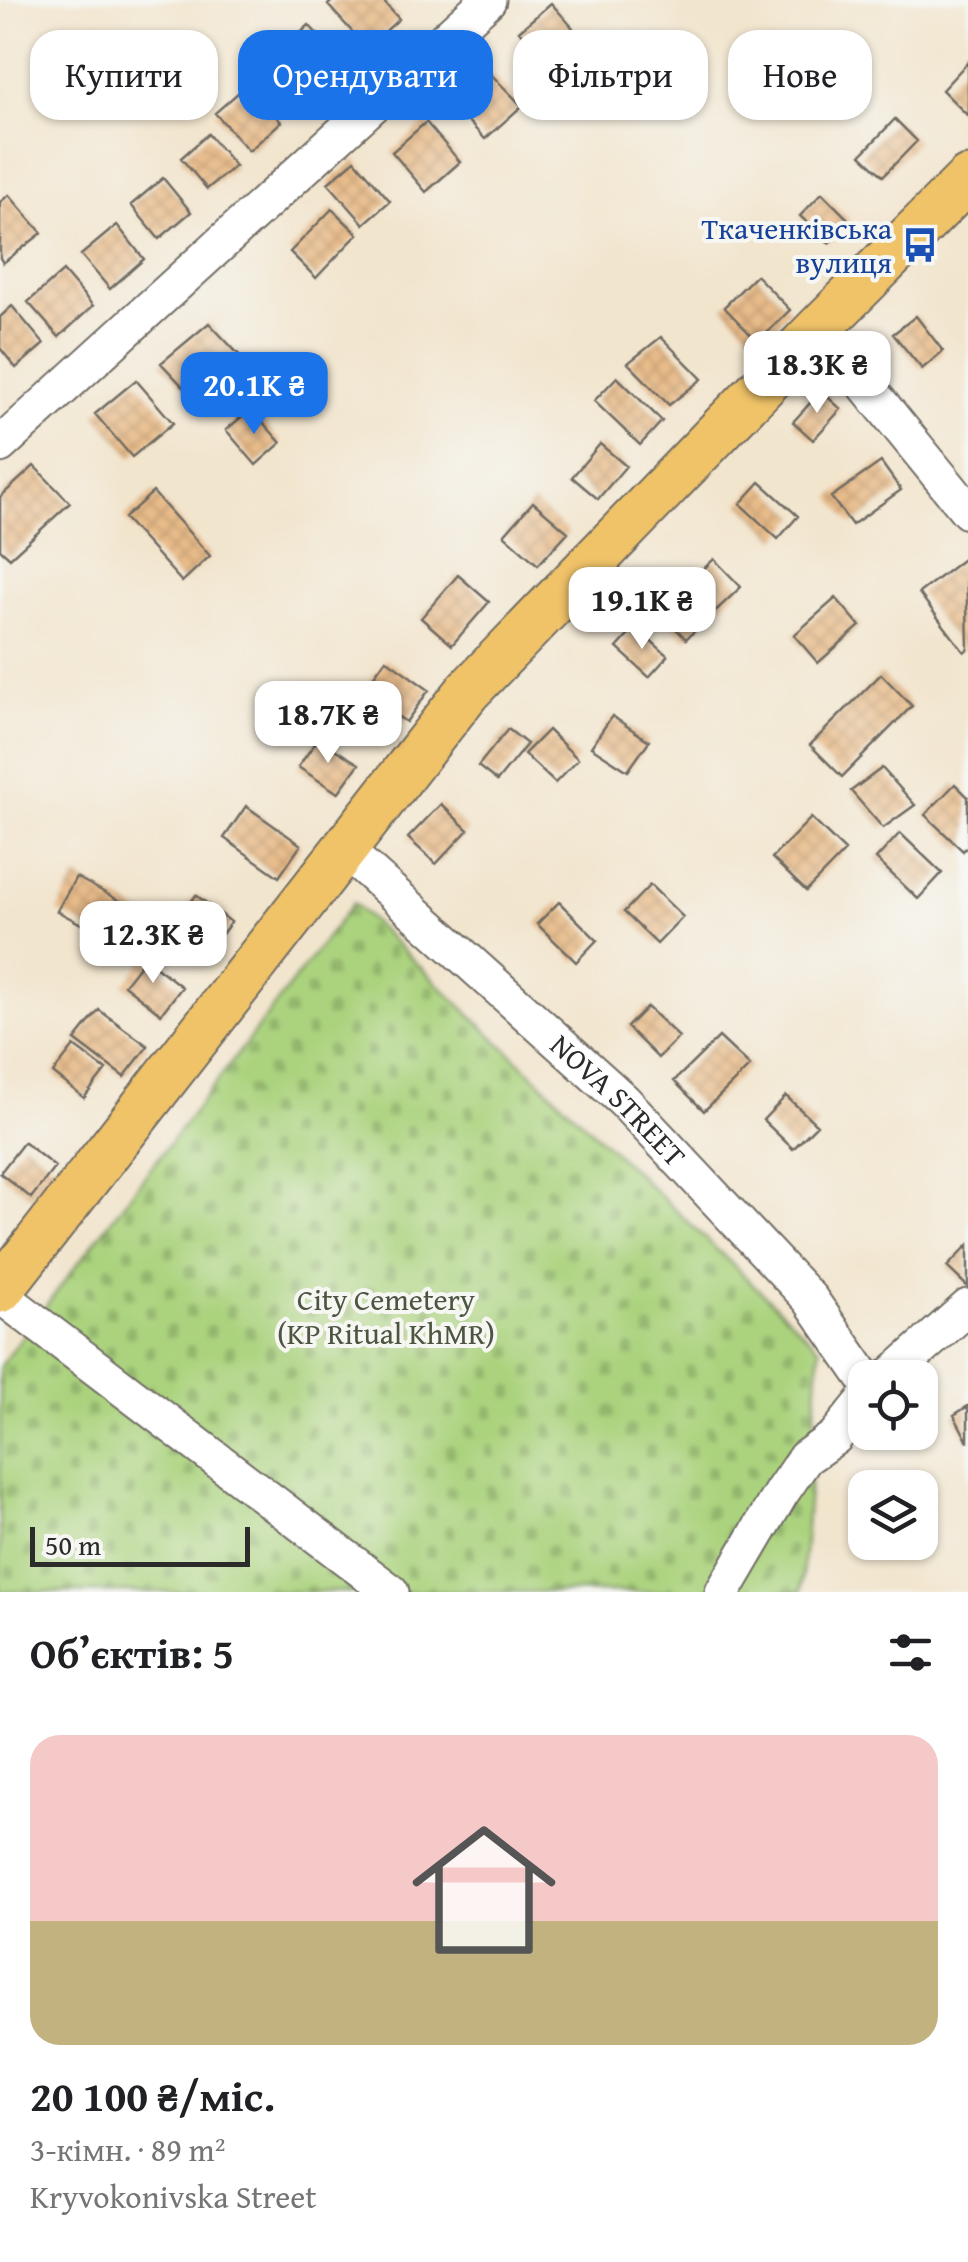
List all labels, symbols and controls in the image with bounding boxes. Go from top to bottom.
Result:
chip: Купити [30,30,218,120]
chip: Орендувати [238,30,493,120]
chip: Фільтри [513,30,708,120]
chip: Нове [728,30,872,120]
place label: Ткаченківська вулиця [701,206,893,284]
bus stop icon: Ткаченківська вулиця [901,226,939,264]
pin: 18.3K ₴ [725,331,909,416]
text: 18.3K ₴ [766,340,868,387]
pin: 20.1K ₴ [162,352,346,437]
text: 20.1K ₴ [203,361,305,408]
pin: 19.1K ₴ [550,567,734,652]
text: 19.1K ₴ [591,576,693,623]
pin: 18.7K ₴ [236,681,420,766]
text: 18.7K ₴ [277,690,379,737]
pin: 12.3K ₴ [61,901,245,986]
text: 12.3K ₴ [102,910,204,957]
street label: NOVA STREET [541,1023,697,1176]
park label: City Cemetery (KP Ritual KhMR) [277,1277,495,1355]
map controls [848,1360,938,1560]
button: locate [848,1360,938,1450]
button: layers [848,1470,938,1560]
scale bar [30,1522,250,1566]
text: 50 m [45,1524,101,1565]
text: Об’єктів: 5 [30,1622,234,1683]
icon: filters [883,1625,938,1680]
icon: home [394,1800,574,1980]
text: 20 100 ₴/міс. [30,2065,275,2126]
text: 3-кімн. · 89 m² [30,2126,226,2173]
text: Kryvokonivska Street [30,2173,317,2220]

